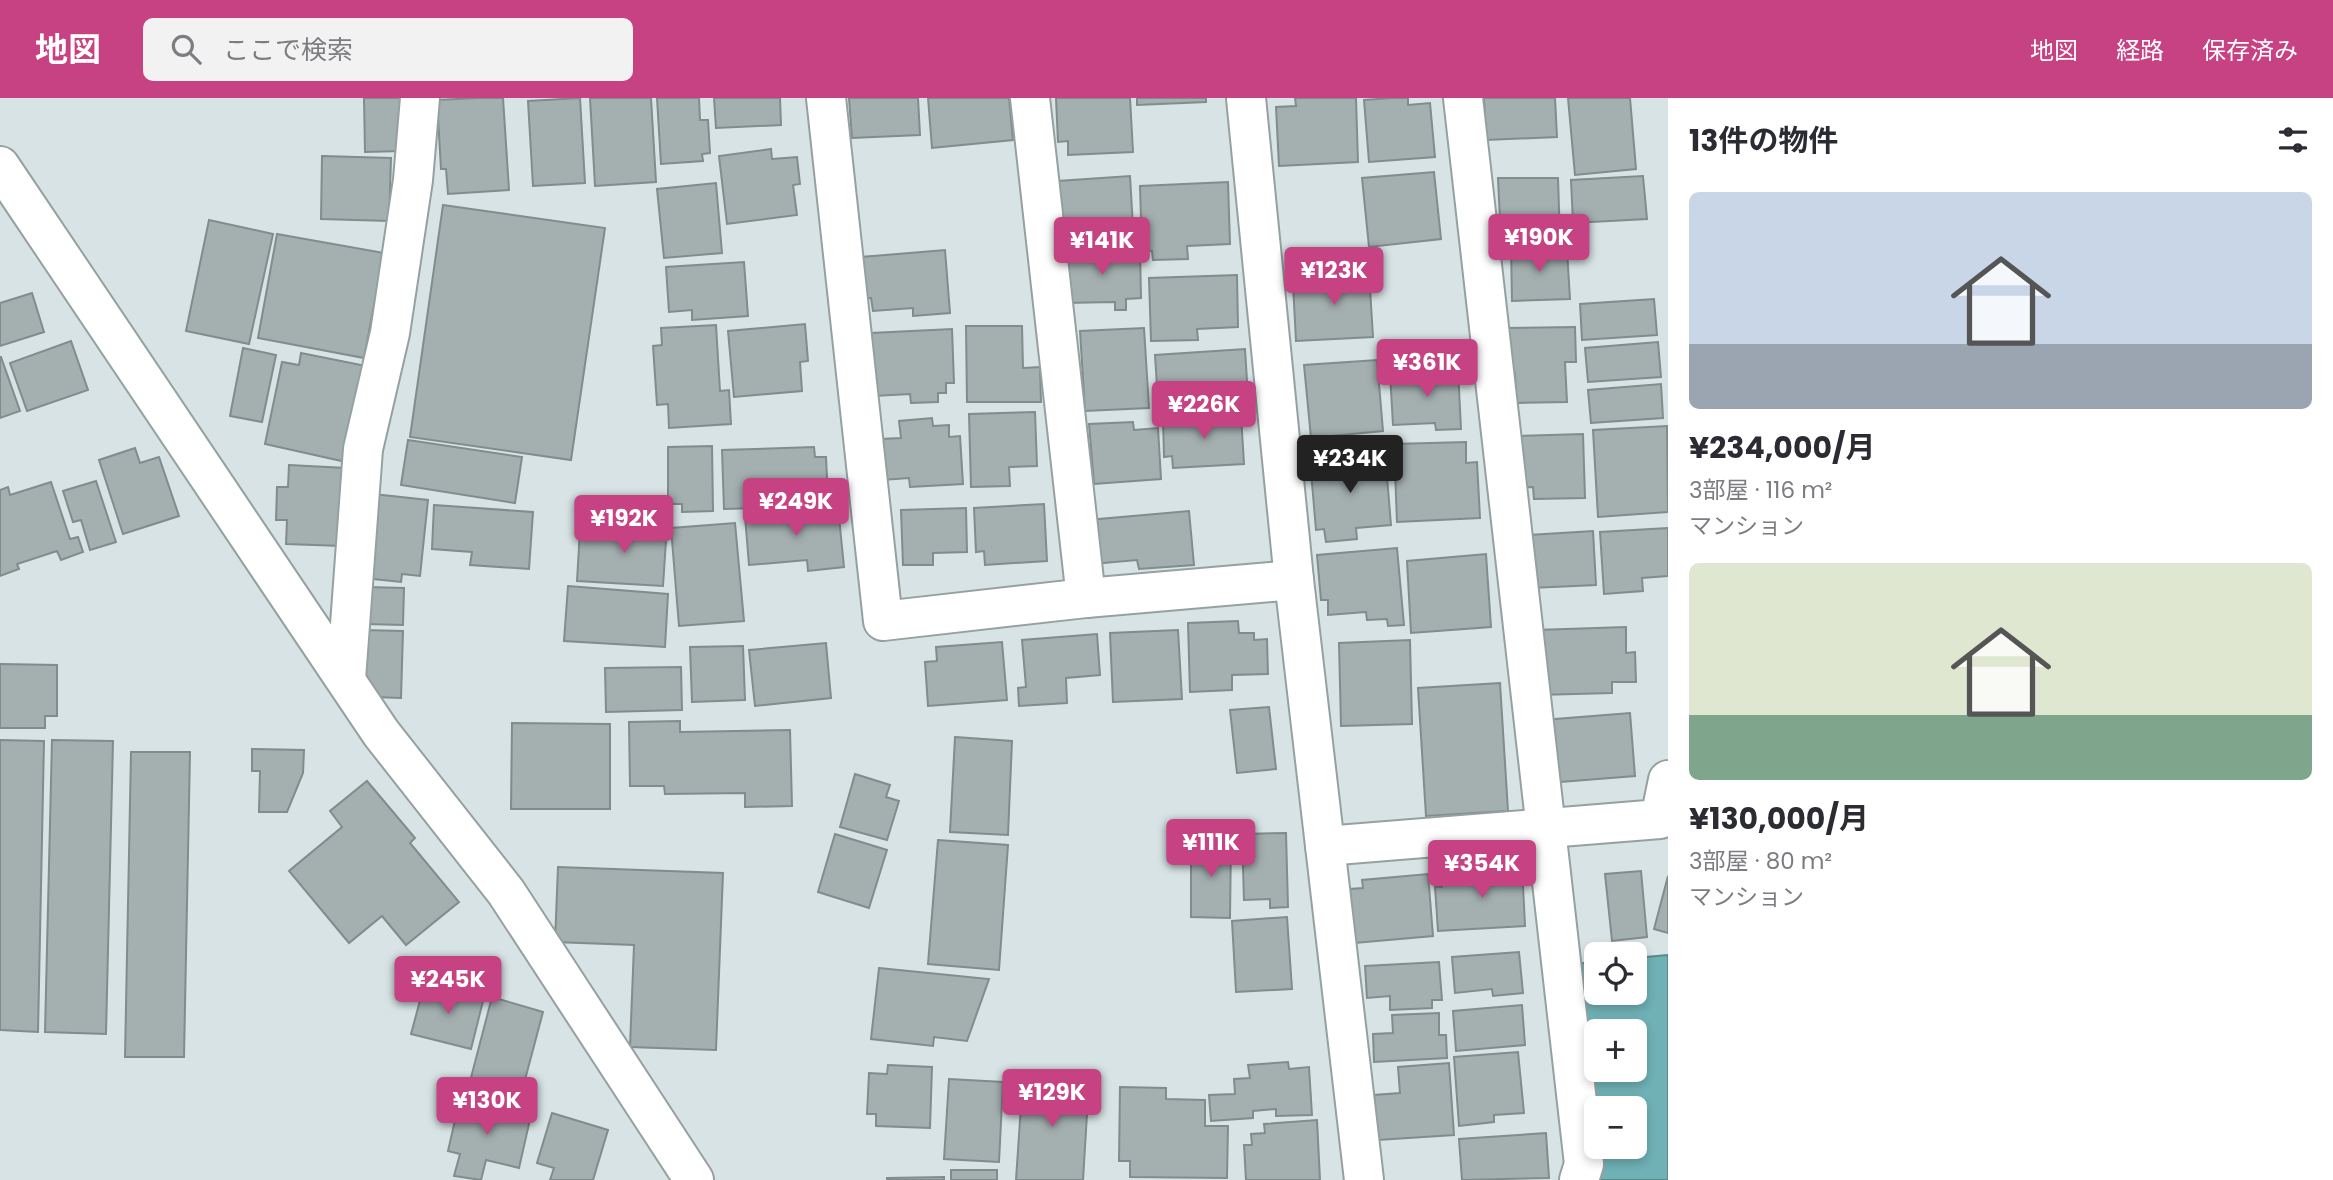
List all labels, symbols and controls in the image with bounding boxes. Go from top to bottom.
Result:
search box [143,18,633,81]
text: 地図 [35,26,101,73]
icon: search [167,30,205,68]
text: ここで検索 [223,32,353,68]
text: 地図 [2030,34,2078,67]
text: 経路 [2116,34,2164,67]
text: 保存済み [2202,34,2298,67]
text: 13件の物件 [1689,119,1838,162]
icon: filters [2274,121,2312,159]
pin: ¥190K [1490,214,1588,274]
pin: ¥141K [1053,218,1151,277]
text: ¥190K [1504,221,1574,253]
text: ¥141K [1070,224,1134,256]
icon: home [1938,238,2064,364]
pin: ¥123K [1285,248,1383,307]
text: ¥123K [1300,254,1368,286]
pin: ¥361K [1378,340,1476,399]
text: ¥361K [1393,346,1461,378]
pin: ¥226K [1155,382,1253,441]
text: ¥226K [1168,388,1240,420]
text: ¥234,000/月 [1689,426,1876,469]
pin: ¥234K [1301,436,1399,495]
text: ¥234K [1313,442,1387,474]
text: 3部屋 · 116 m² [1689,474,1832,506]
pin: ¥249K [747,478,845,538]
text: ¥249K [759,485,833,517]
pin: ¥192K [575,496,673,555]
text: ¥192K [590,502,658,534]
text: マンション [1689,510,1804,542]
icon: home [1938,609,2064,735]
text: ¥130,000/月 [1689,797,1869,840]
pin: ¥111K [1162,820,1260,879]
text: ¥111K [1182,826,1240,858]
pin: ¥354K [1433,840,1531,900]
text: 3部屋 · 80 m² [1689,845,1832,877]
text: ¥354K [1444,847,1520,879]
text: マンション [1689,881,1804,913]
map controls [1584,942,1647,1159]
button: locate [1584,942,1647,1005]
pin: ¥245K [399,956,497,1016]
text: ¥245K [410,963,486,995]
button: + [1584,1019,1647,1082]
pin: ¥129K [1003,1070,1101,1129]
text: ¥129K [1018,1076,1086,1108]
pin: ¥130K [438,1077,536,1137]
text: ¥130K [452,1084,522,1116]
button: − [1584,1096,1647,1159]

